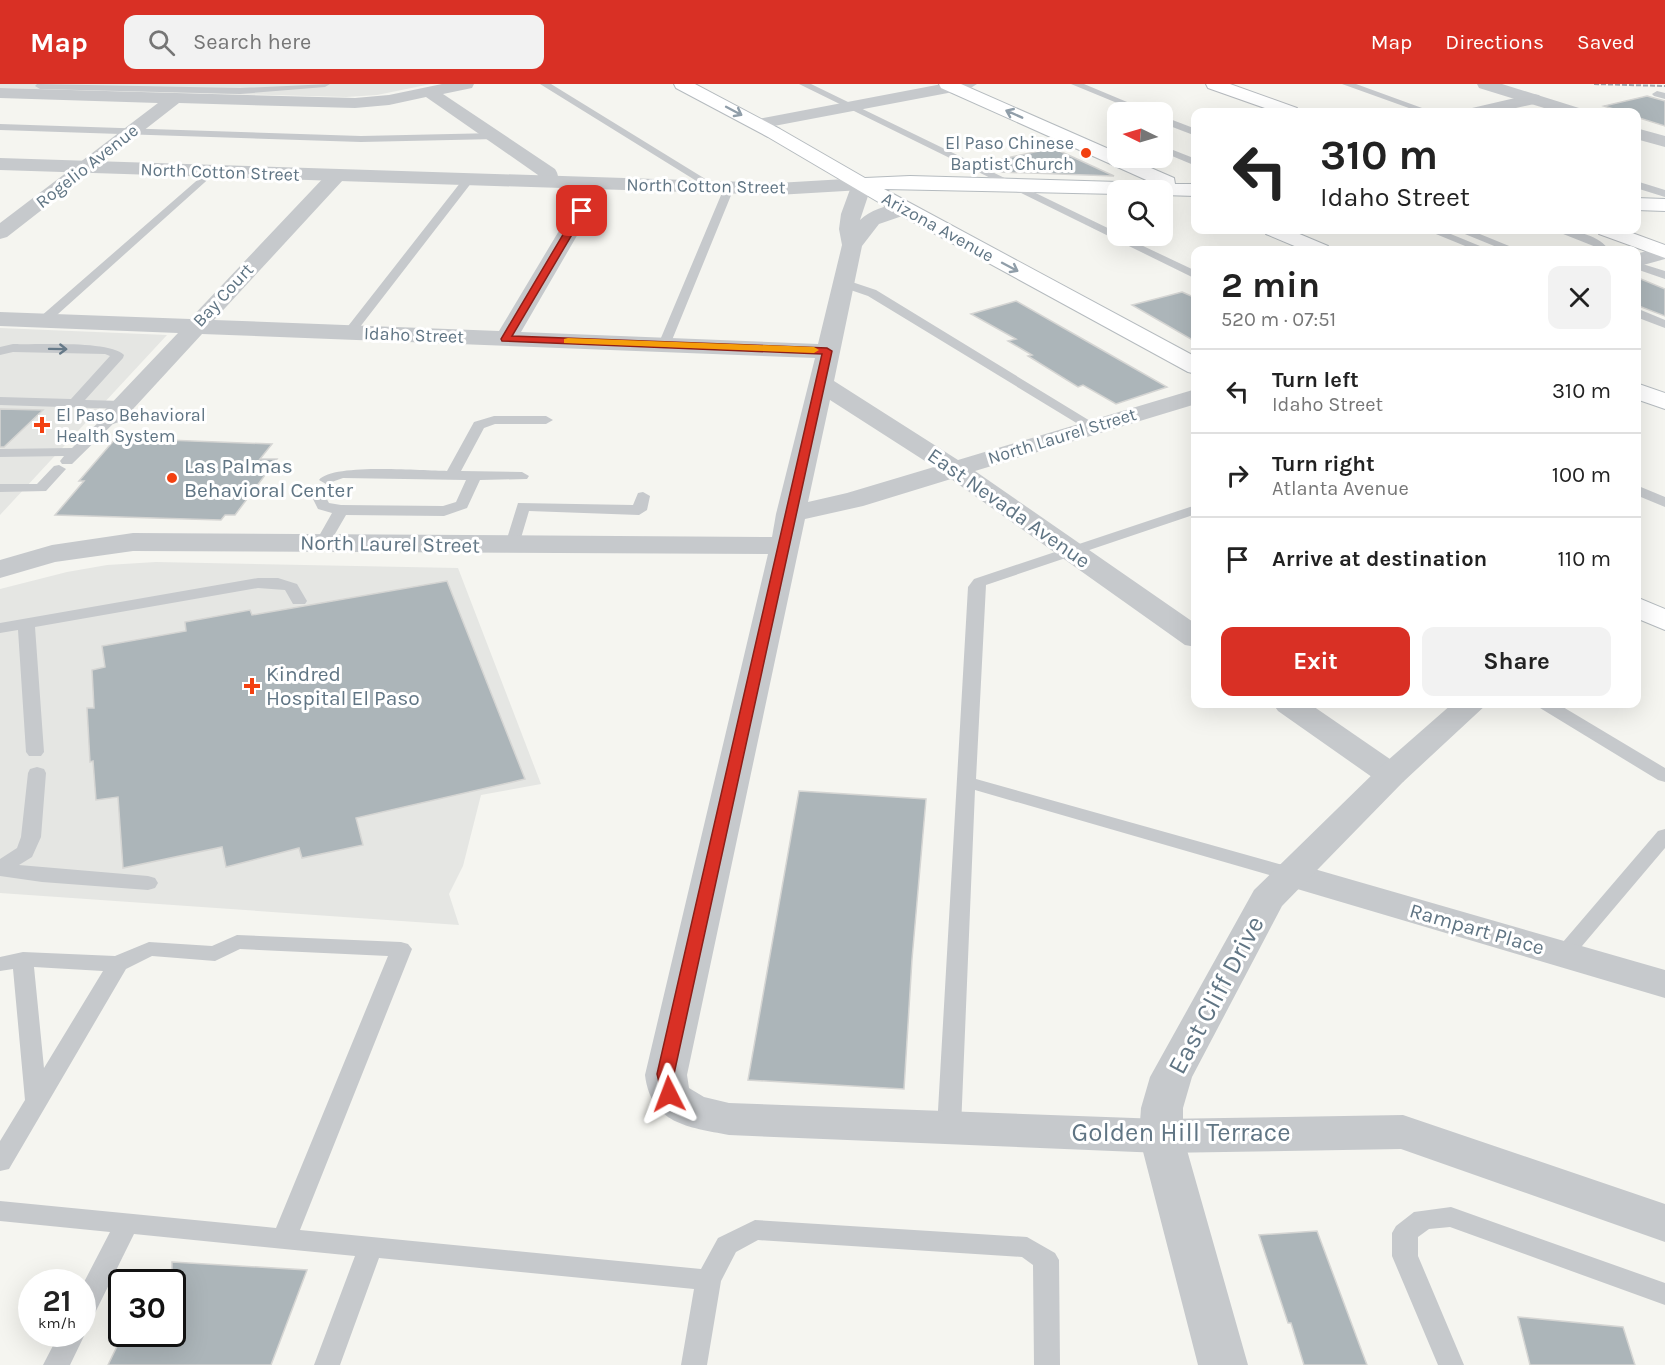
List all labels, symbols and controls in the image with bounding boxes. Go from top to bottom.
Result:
search box [124,15,544,69]
text: Map [30,26,88,59]
icon: search [145,26,178,59]
text: Search here [193,29,311,55]
text: Map [1371,30,1412,54]
text: Directions [1445,30,1544,54]
text: Saved [1577,30,1635,54]
north arrow [1107,102,1173,168]
map controls [1107,102,1173,246]
one-way arrow [724,106,742,117]
one-way arrow [1006,108,1024,119]
street label: Rogelio Avenue [31,119,143,213]
text: 310 m [1320,130,1438,180]
place label: El Paso Chinese Baptist Church [945,132,1074,175]
icon: left [1221,132,1299,210]
marker: El Paso Chinese Baptist Church [1079,146,1093,160]
street label: North Cotton Street [140,158,300,186]
street label: North Cotton Street [626,174,786,198]
button: search [1107,180,1173,246]
text: Idaho Street [1320,181,1470,213]
pin [556,185,607,236]
street label: Arizona Avenue [878,187,998,267]
icon: arrive [565,194,598,227]
street label: Bay Court [188,259,258,331]
one-way arrow [1001,261,1018,273]
text: 2 min [1221,264,1320,306]
button: close [1548,266,1611,329]
text: 520 m · 07:51 [1221,308,1336,331]
street label: Idaho Street [364,322,465,348]
one-way arrow [48,343,68,355]
text: Turn left [1272,367,1359,393]
icon: left [1221,375,1254,408]
text: 310 m [1552,378,1611,404]
text: Idaho Street [1272,393,1383,416]
street label: North Laurel Street [985,403,1139,469]
place label: El Paso Behavioral Health System [56,404,206,447]
marker: El Paso Behavioral Health System [33,416,51,434]
street label: East Nevada Avenue [923,443,1095,573]
text: Turn right [1272,451,1375,477]
place label: Las Palmas Behavioral Center [184,454,353,502]
icon: right [1221,459,1254,492]
text: 100 m [1552,462,1611,488]
marker: Las Palmas Behavioral Center [165,471,179,485]
text: Atlanta Avenue [1272,477,1409,500]
street label: North Laurel Street [300,530,480,558]
icon: arrive [1221,543,1254,576]
text: Arrive at destination [1272,546,1487,572]
text: 110 m [1558,546,1611,572]
button: Exit [1221,627,1410,696]
button: Share [1422,627,1611,696]
place label: Kindred Hospital El Paso [266,662,420,710]
marker: Kindred Hospital El Paso [243,677,261,695]
street label: Rampart Place [1407,898,1547,960]
street label: East Cliff Drive [1161,911,1271,1079]
position arrow [637,1062,701,1126]
street label: Golden Hill Terrace [1071,1117,1291,1148]
speed limit sign: 30 [108,1269,186,1347]
text: 21 [43,1283,71,1319]
text: km/h [38,1314,76,1332]

